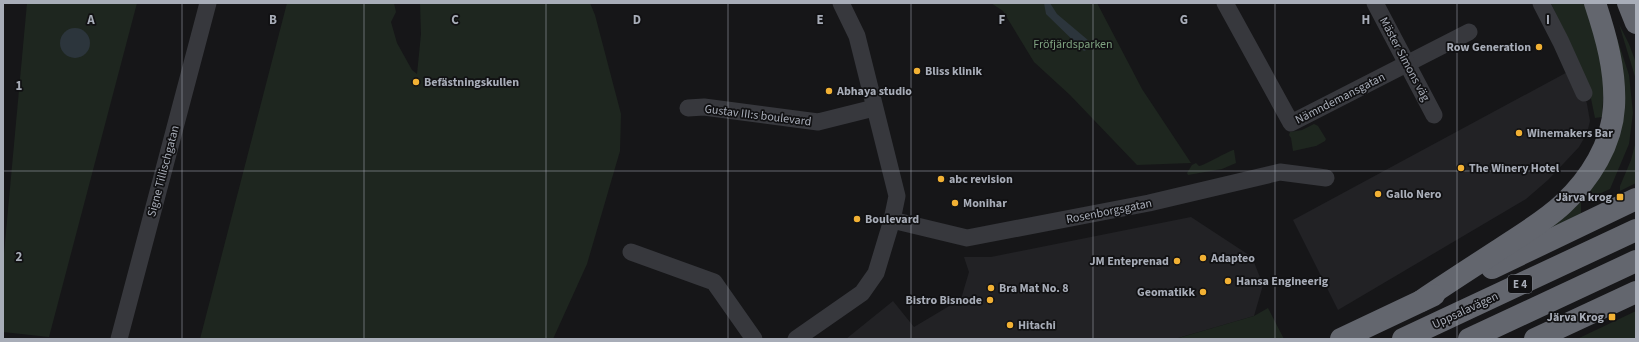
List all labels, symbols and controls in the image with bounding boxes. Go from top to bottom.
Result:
text: A [86,11,95,29]
text: B [269,11,277,29]
text: C [451,11,459,29]
text: D [633,11,641,29]
text: E [816,11,824,29]
text: F [999,11,1006,29]
text: G [1180,11,1188,29]
text: H [1362,11,1370,29]
text: I [1546,11,1550,29]
street label: Mäster Simons väg [1375,14,1434,104]
park label: Fröfjärdsparken [1033,36,1113,53]
place label: Row Generation [1447,39,1531,56]
marker: Row Generation [1534,42,1544,52]
place label: Bliss klinik [925,63,983,80]
marker: Bliss klinik [912,66,922,76]
street label: Nämndemansgatan [1292,68,1388,128]
place label: Befästningskullen [424,74,519,91]
text: 1 [16,77,23,95]
marker: Befästningskullen [411,77,421,87]
place label: Abhaya studio [836,83,912,100]
marker: Abhaya studio [824,86,834,96]
street label: Gustav III:s boulevard [704,101,812,130]
street label: Signe Tillischgatan [143,124,184,219]
place label: Winemakers Bar [1527,125,1613,142]
marker: Winemakers Bar [1514,128,1524,138]
place label: The Winery Hotel [1469,160,1560,177]
marker: The Winery Hotel [1456,163,1466,173]
place label: abc revision [949,171,1013,188]
marker: abc revision [936,174,946,184]
place label: Gallo Nero [1386,186,1442,203]
marker: Gallo Nero [1373,189,1383,199]
place label: Järva krog [1556,189,1613,206]
marker: Järva krog [1615,192,1625,202]
place label: Monihar [963,195,1007,212]
street label: Rosenborgsgatan [1065,195,1153,228]
marker: Monihar [950,198,960,208]
place label: Boulevard [865,211,919,228]
marker: Boulevard [852,214,862,224]
text: 2 [16,248,23,266]
place label: Adapteo [1210,250,1255,267]
place label: JM Enteprenad [1090,253,1169,270]
marker: Adapteo [1198,253,1208,263]
marker: JM Enteprenad [1172,256,1182,266]
place label: Hansa Engineerig [1236,273,1329,290]
road number: E 4 [1508,275,1532,293]
marker: Hansa Engineerig [1223,276,1233,286]
place label: Bra Mat No. 8 [999,280,1069,297]
marker: Bra Mat No. 8 [986,283,996,293]
place label: Geomatikk [1137,284,1195,301]
marker: Geomatikk [1198,287,1208,297]
street label: Uppsalavägen [1429,288,1501,333]
place label: Bistro Bisnode [906,292,982,309]
marker: Bistro Bisnode [985,295,995,305]
place label: Järva Krog [1547,309,1605,326]
marker: Järva Krog [1607,312,1617,322]
place label: Hitachi [1018,317,1056,334]
marker: Hitachi [1005,320,1015,330]

